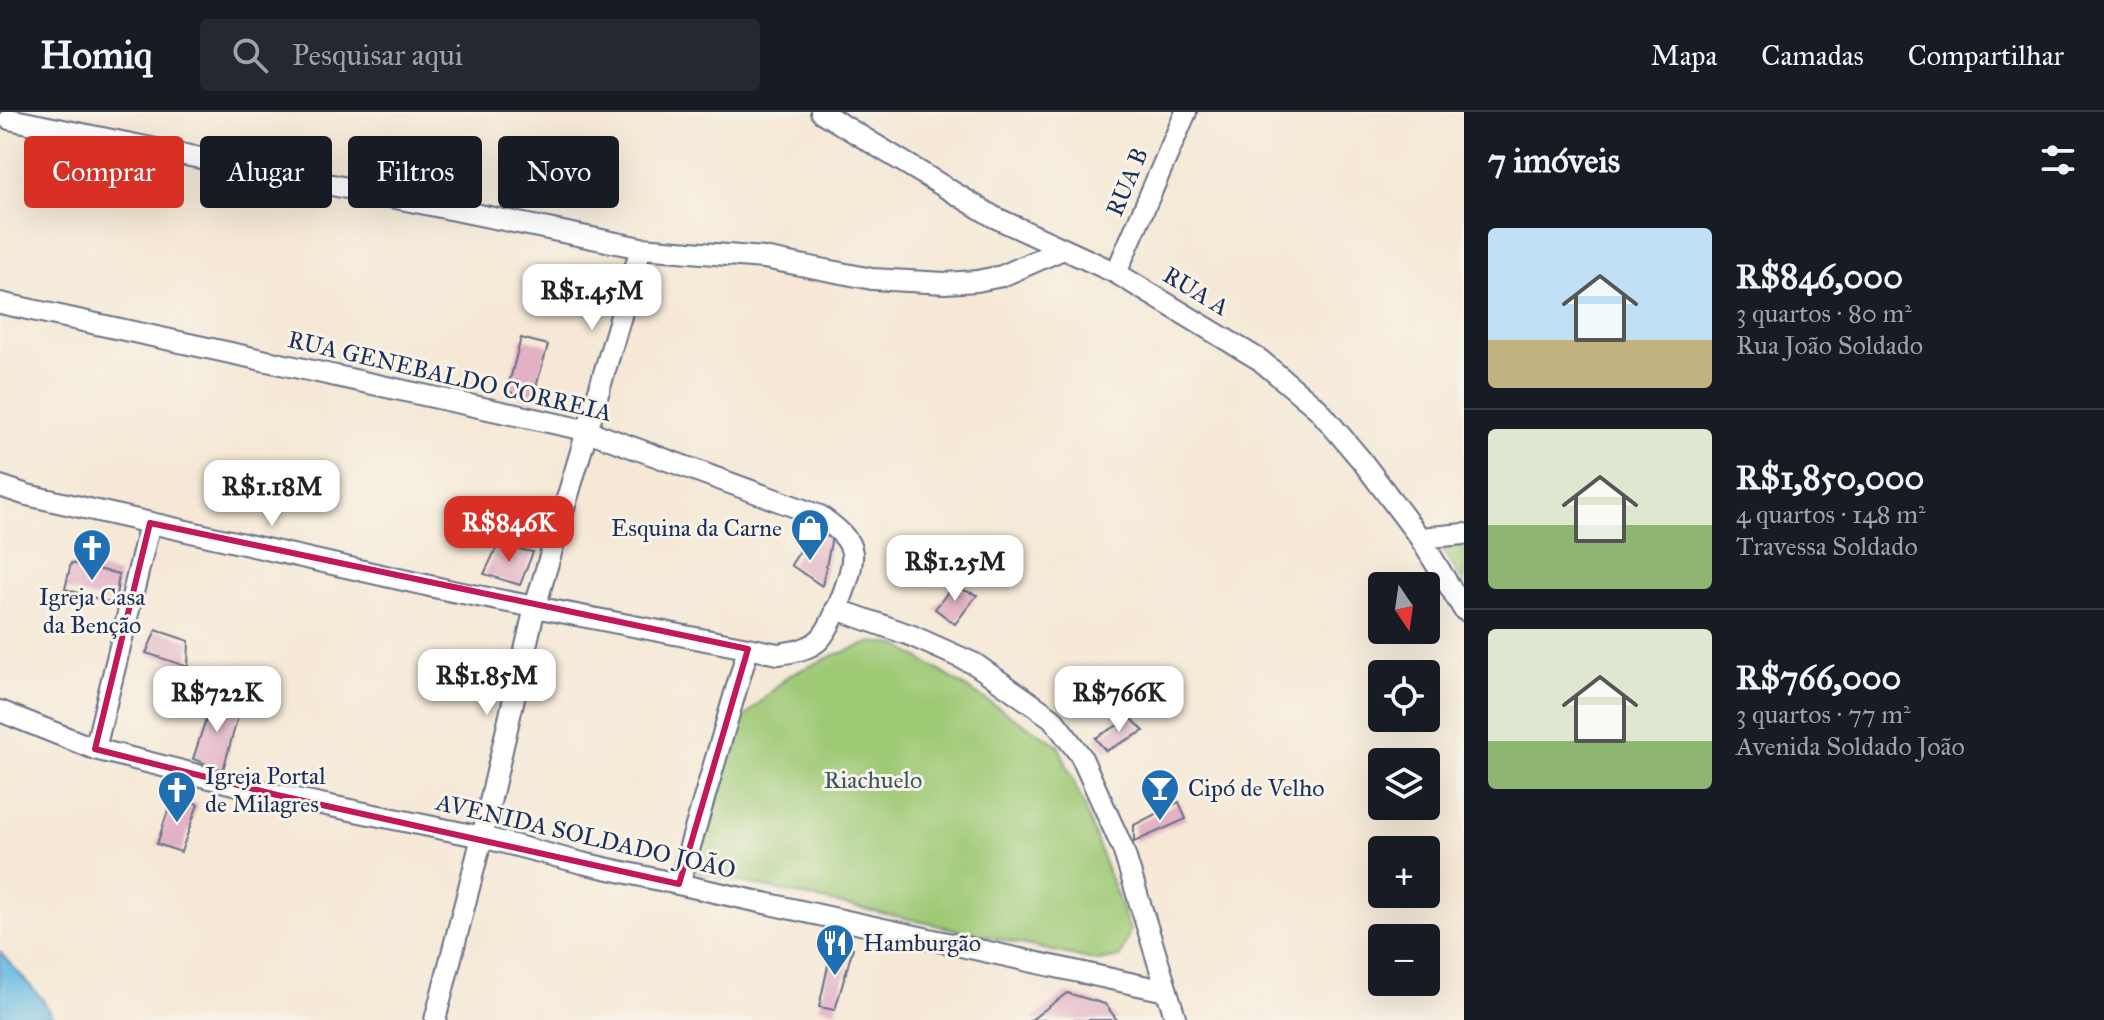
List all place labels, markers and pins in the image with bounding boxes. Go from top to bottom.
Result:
pin: R$1.45M [518,264,666,332]
pin: R$1.18M [198,460,346,528]
pin: R$846K [444,496,574,564]
shop icon: Esquina da Carne [789,507,831,562]
place label: Esquina da Carne [611,513,782,543]
church icon: Igreja Casa da Benção [71,527,113,582]
pin: R$1.25M [881,535,1029,603]
place label: Igreja Casa da Benção [39,582,146,640]
pin: R$1.85M [413,649,561,717]
pin: R$722K [152,666,282,734]
pin: R$766K [1054,666,1184,734]
place label: Igreja Portal de Milagres [205,761,326,819]
bar icon: Cipó de Velho [1139,767,1181,822]
church icon: Igreja Portal de Milagres [156,769,198,824]
place label: Cipó de Velho [1188,773,1325,803]
restaurant icon: Hamburgão [814,922,856,977]
place label: Hamburgão [863,928,981,958]

